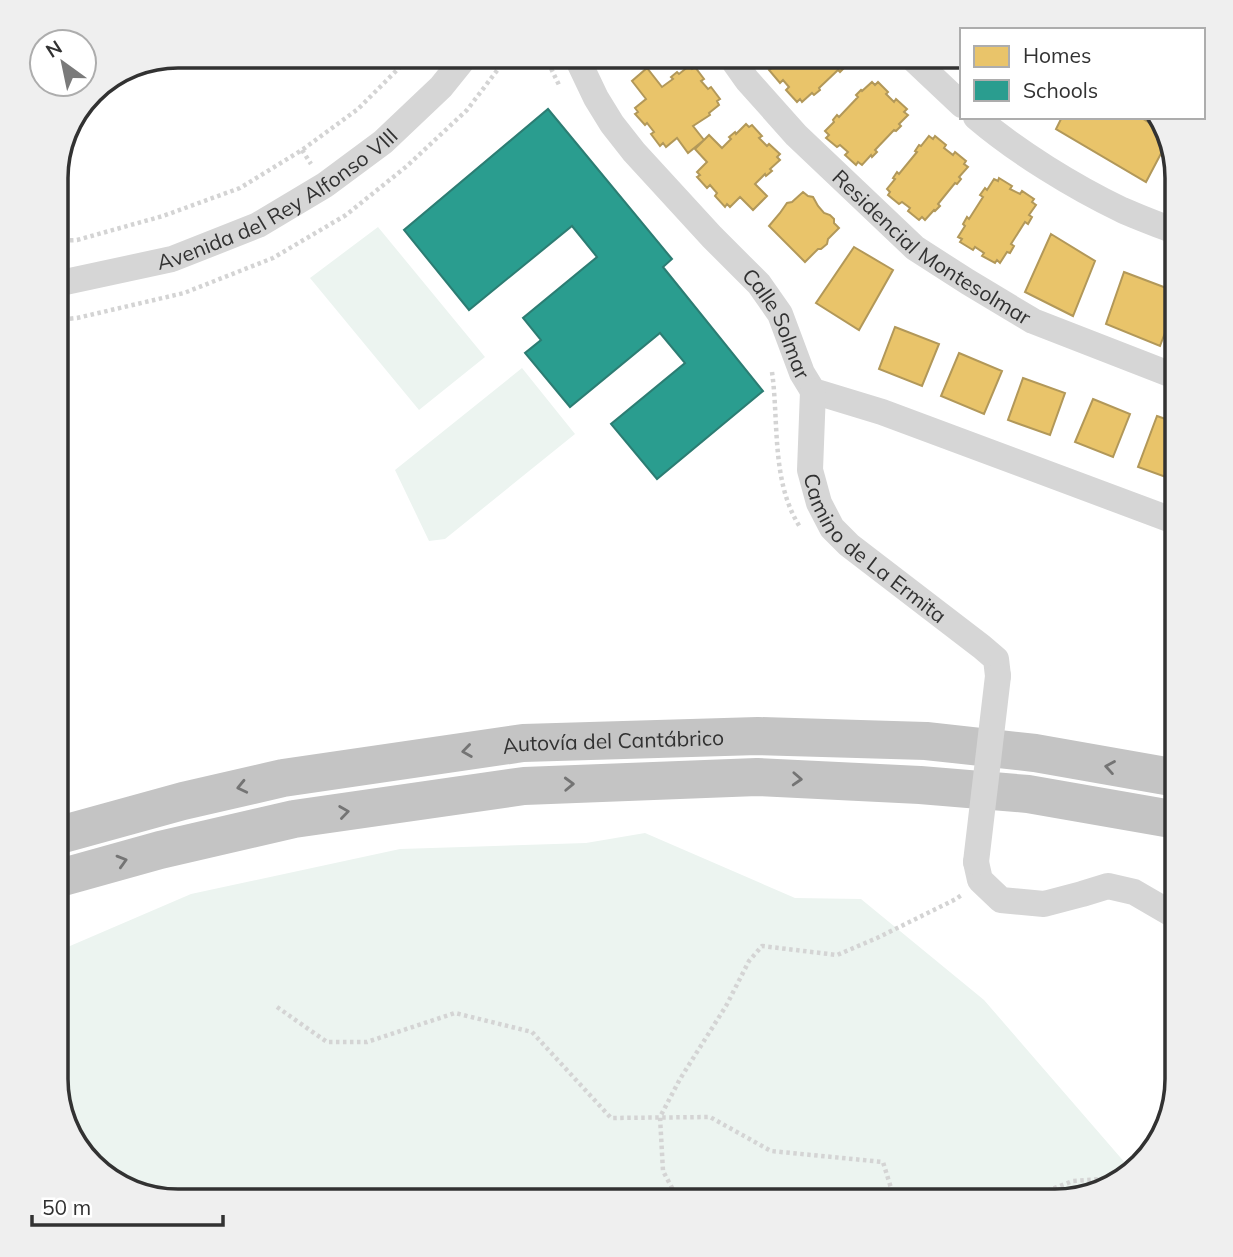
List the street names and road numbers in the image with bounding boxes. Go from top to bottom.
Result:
street label: Avenida del Rey Alfonso VIII [155,122,403,275]
street label: Residencial Montesolmar [827,164,1036,330]
street label: Calle Solmar [737,262,816,384]
street label: Camino de La Ermita [798,470,952,628]
street label: Autovía del Cantábrico [501,724,724,759]

